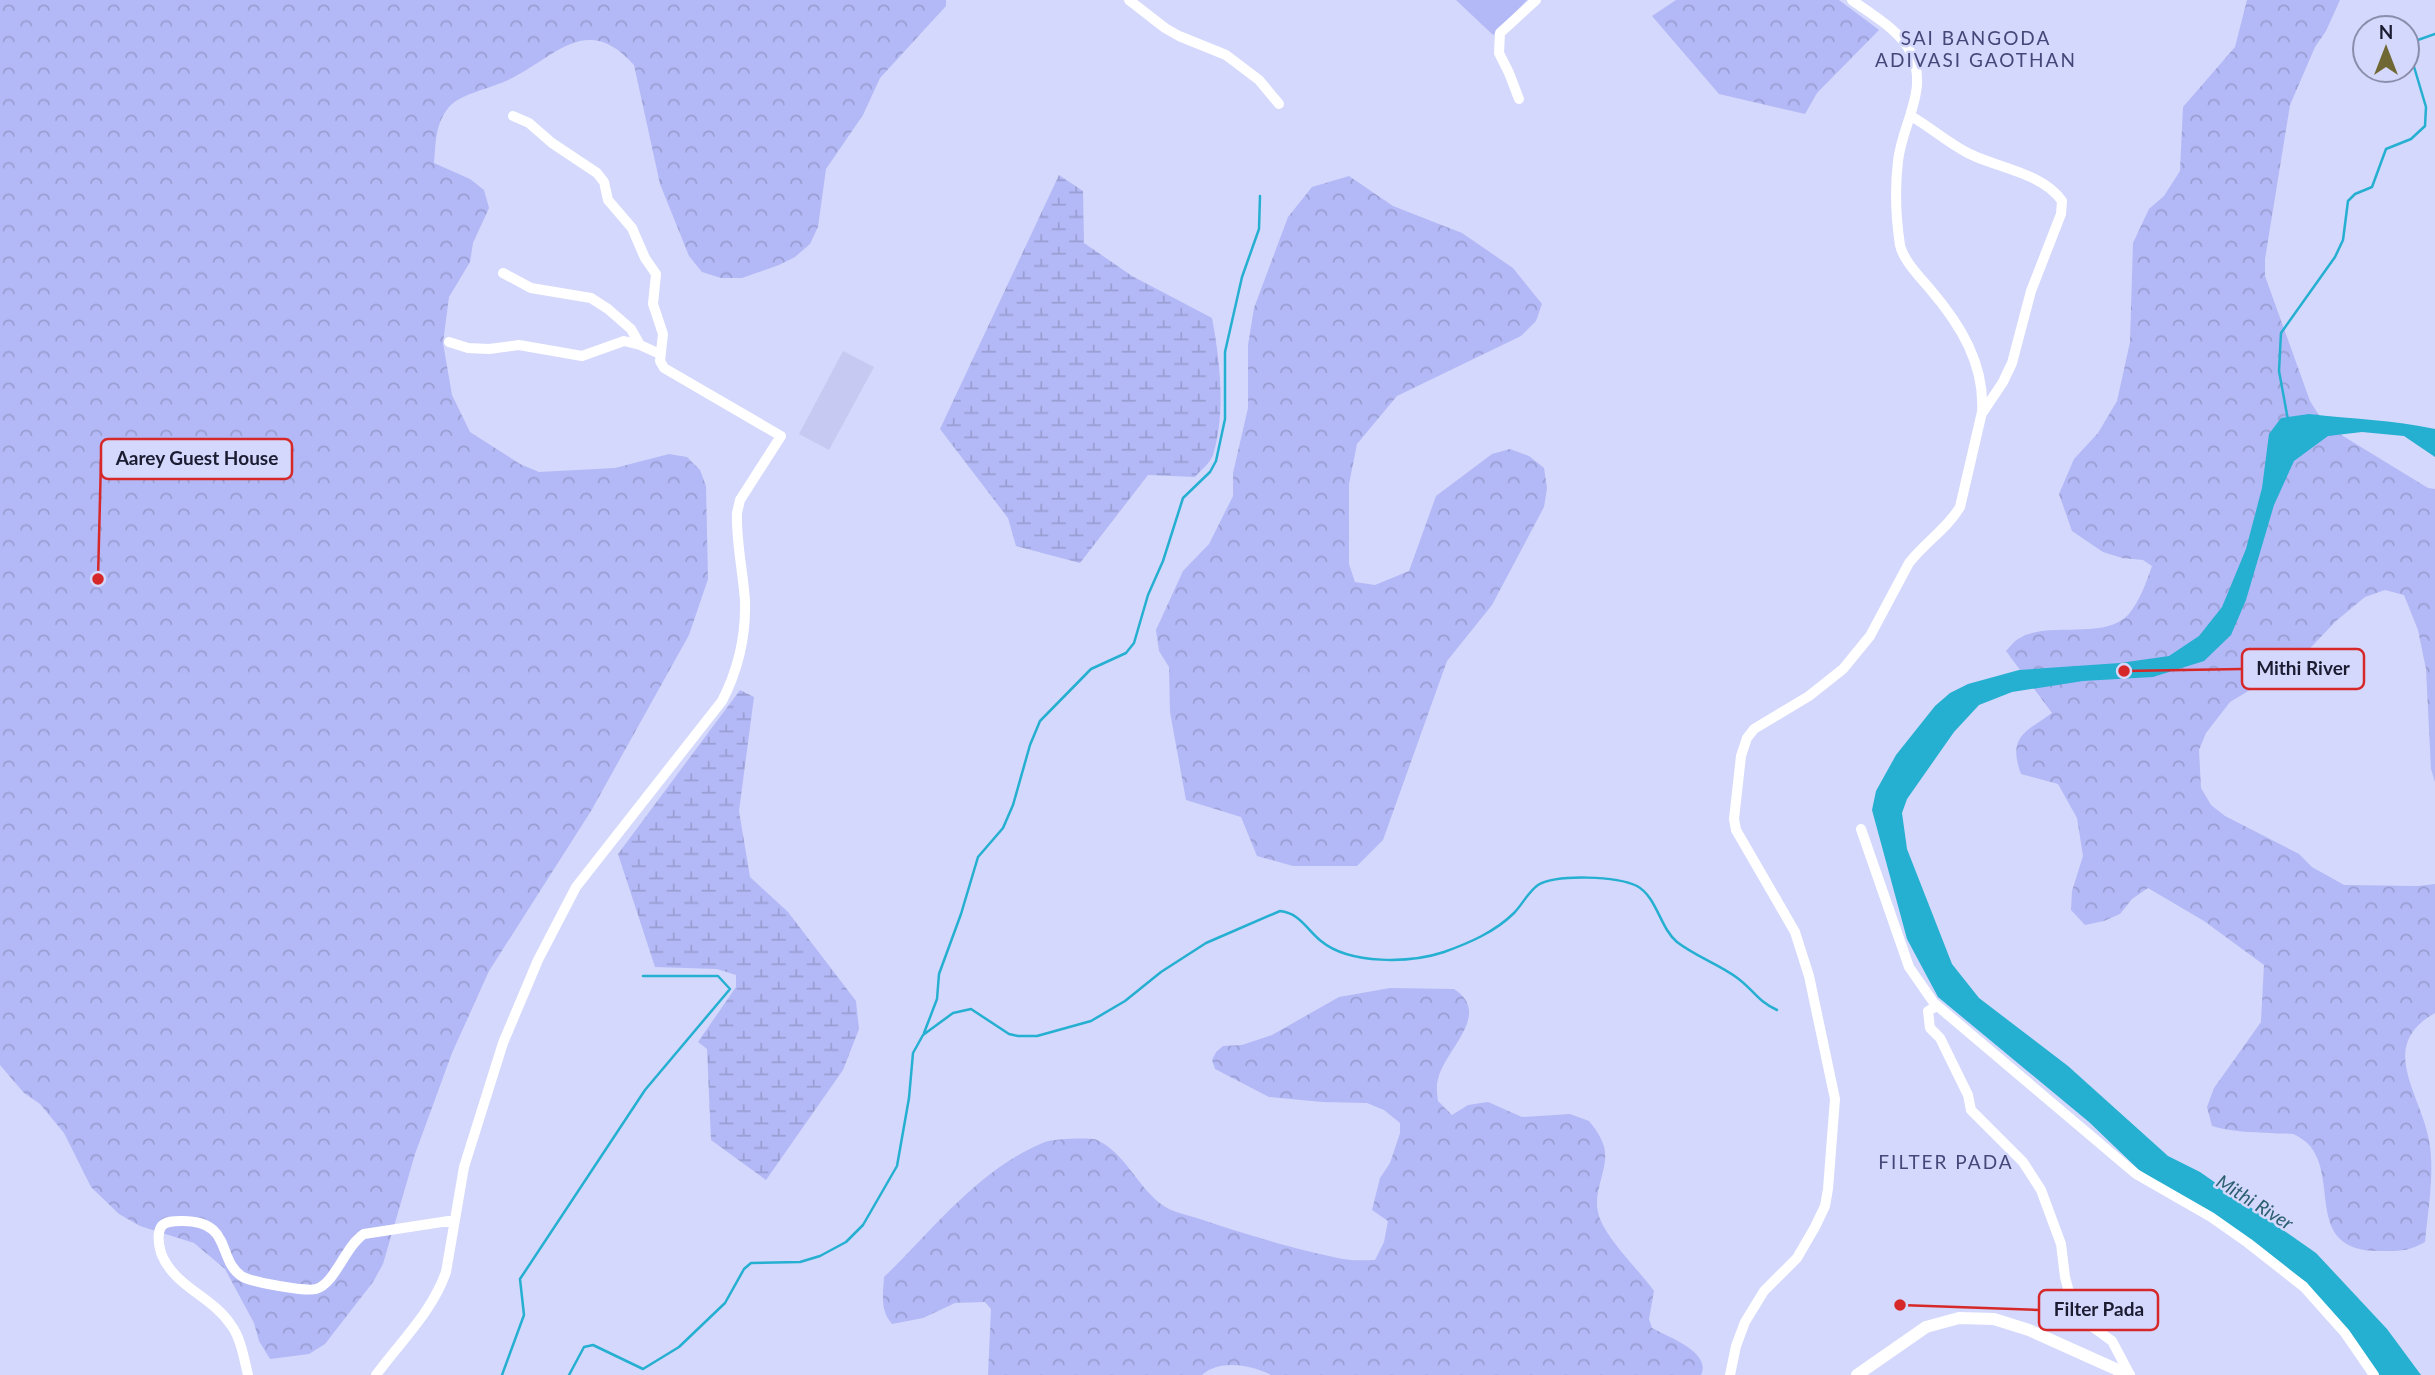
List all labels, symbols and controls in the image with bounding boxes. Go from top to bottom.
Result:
north arrow [2351,14,2421,84]
text: N [2379,20,2393,43]
district label: SAI BANGODA ADIVASI GAOTHAN [1875,26,2077,71]
callout: Aarey Guest House [101,439,292,479]
text: Aarey Guest House [115,446,278,469]
callout: Mithi River [2242,649,2364,689]
text: Mithi River [2256,656,2351,679]
district label: FILTER PADA [1878,1150,2014,1173]
water label: Mithi River [2213,1169,2298,1234]
callout: Filter Pada [2039,1290,2158,1330]
text: Filter Pada [2054,1297,2144,1320]

